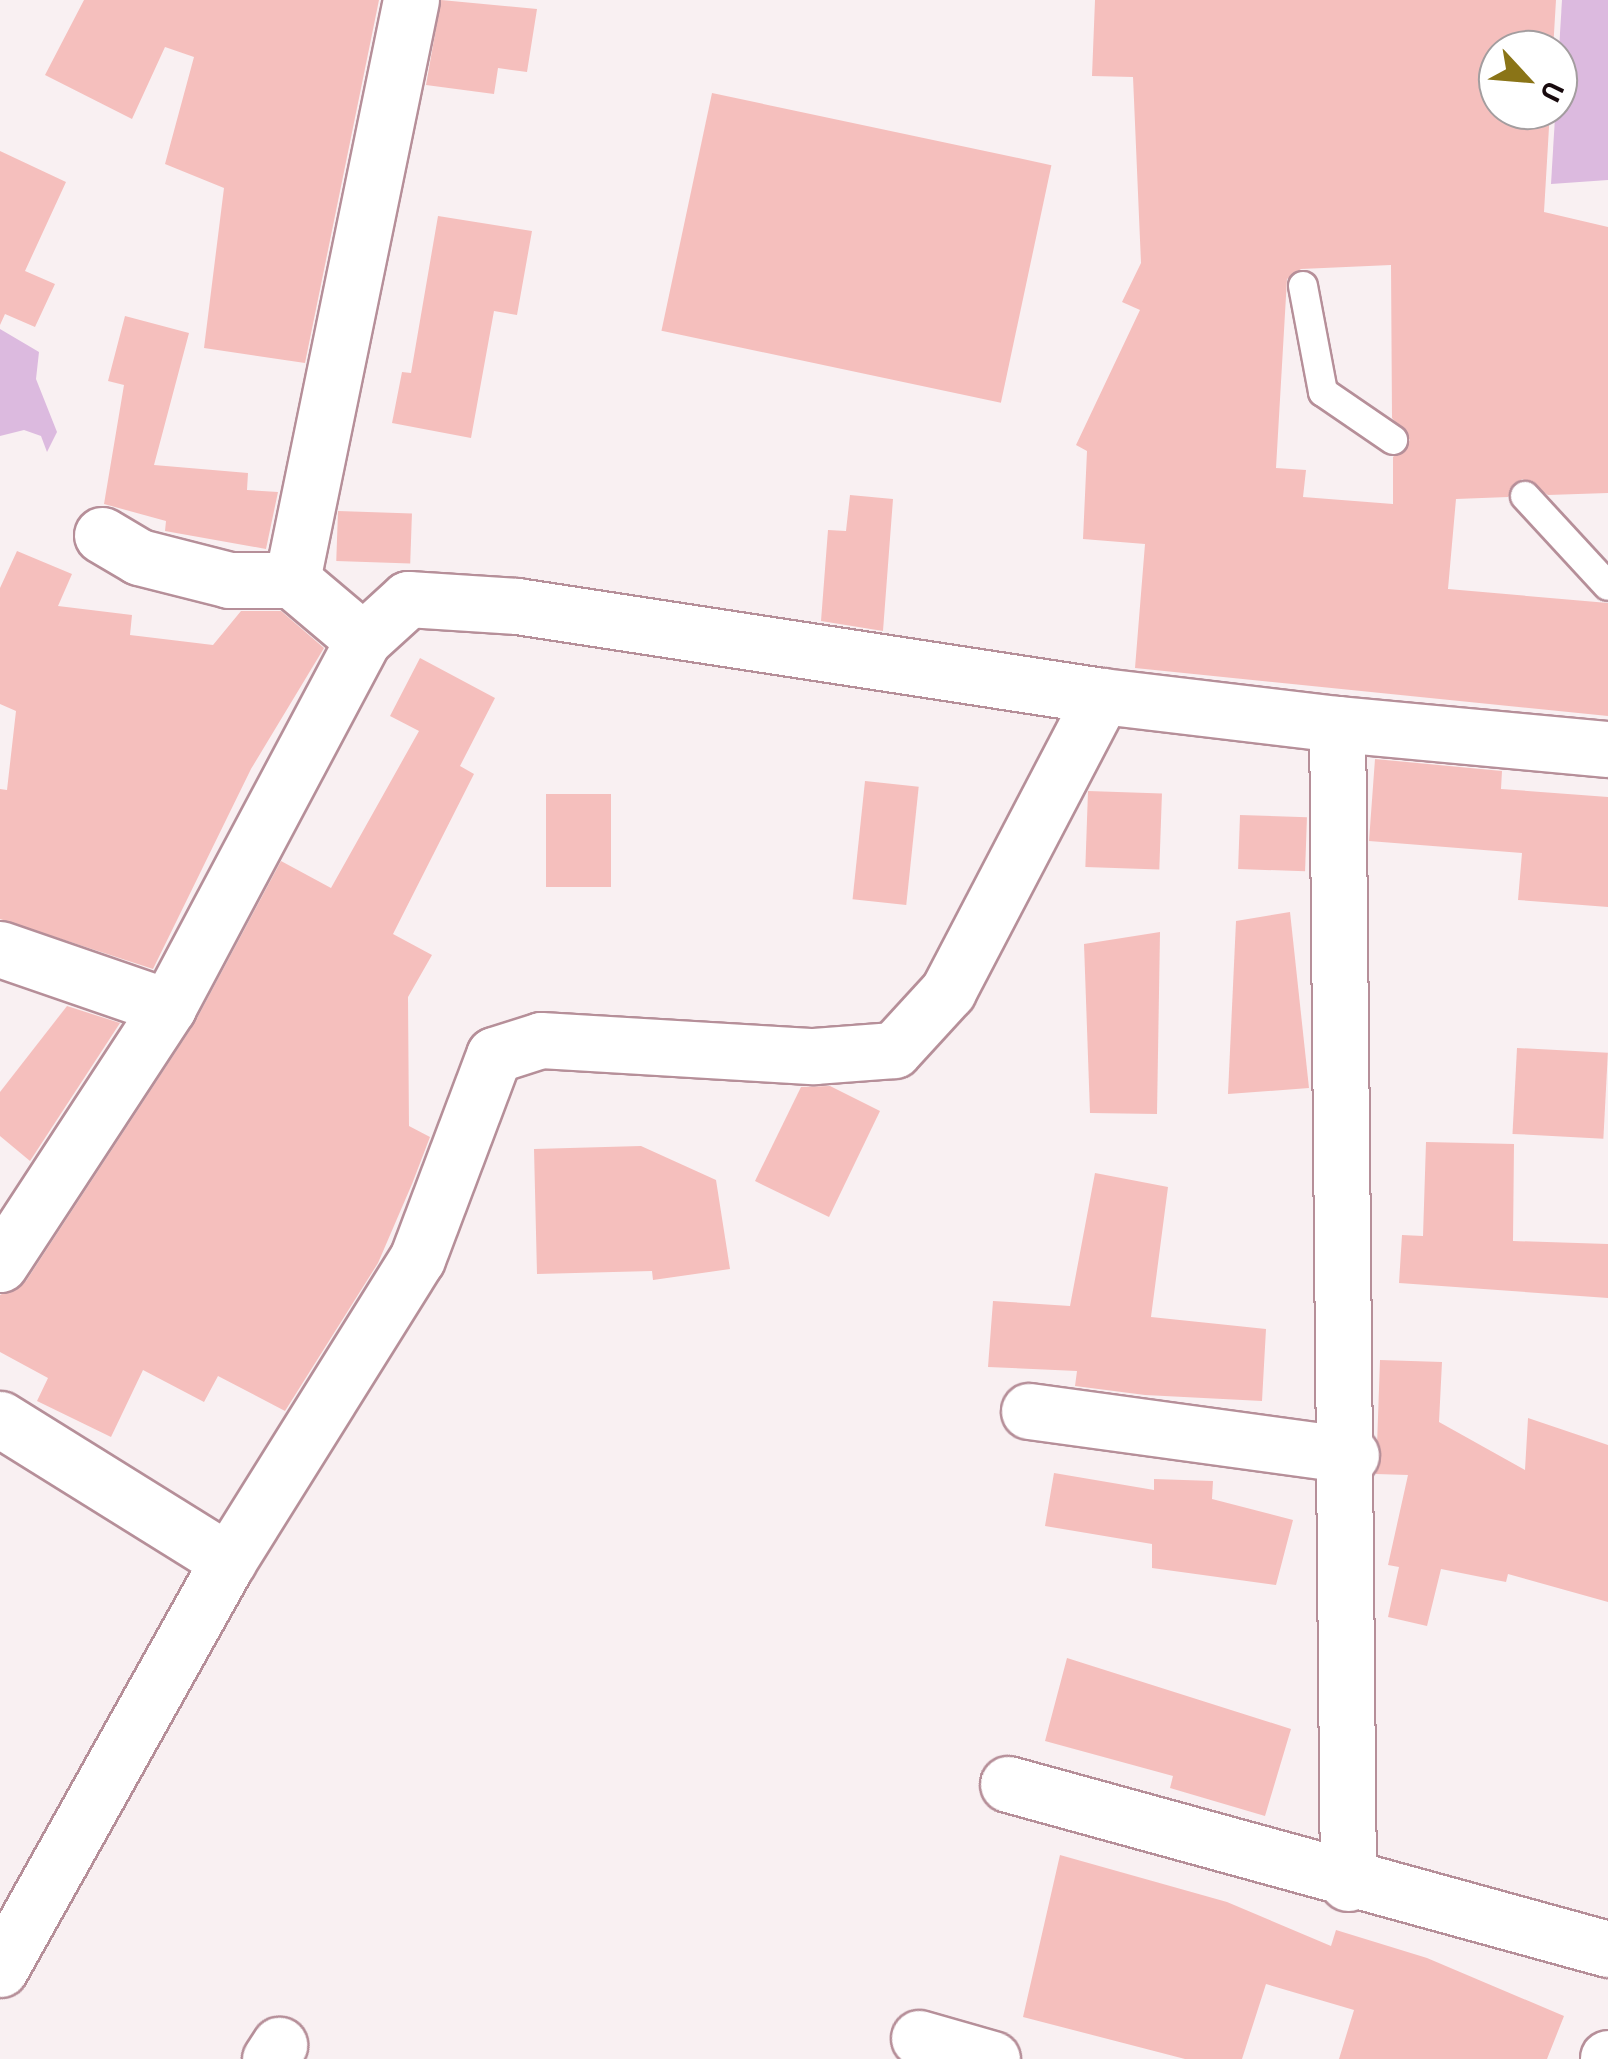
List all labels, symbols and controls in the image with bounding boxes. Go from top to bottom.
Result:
north arrow [1478,30,1578,130]
text: U [1534,77,1572,108]

